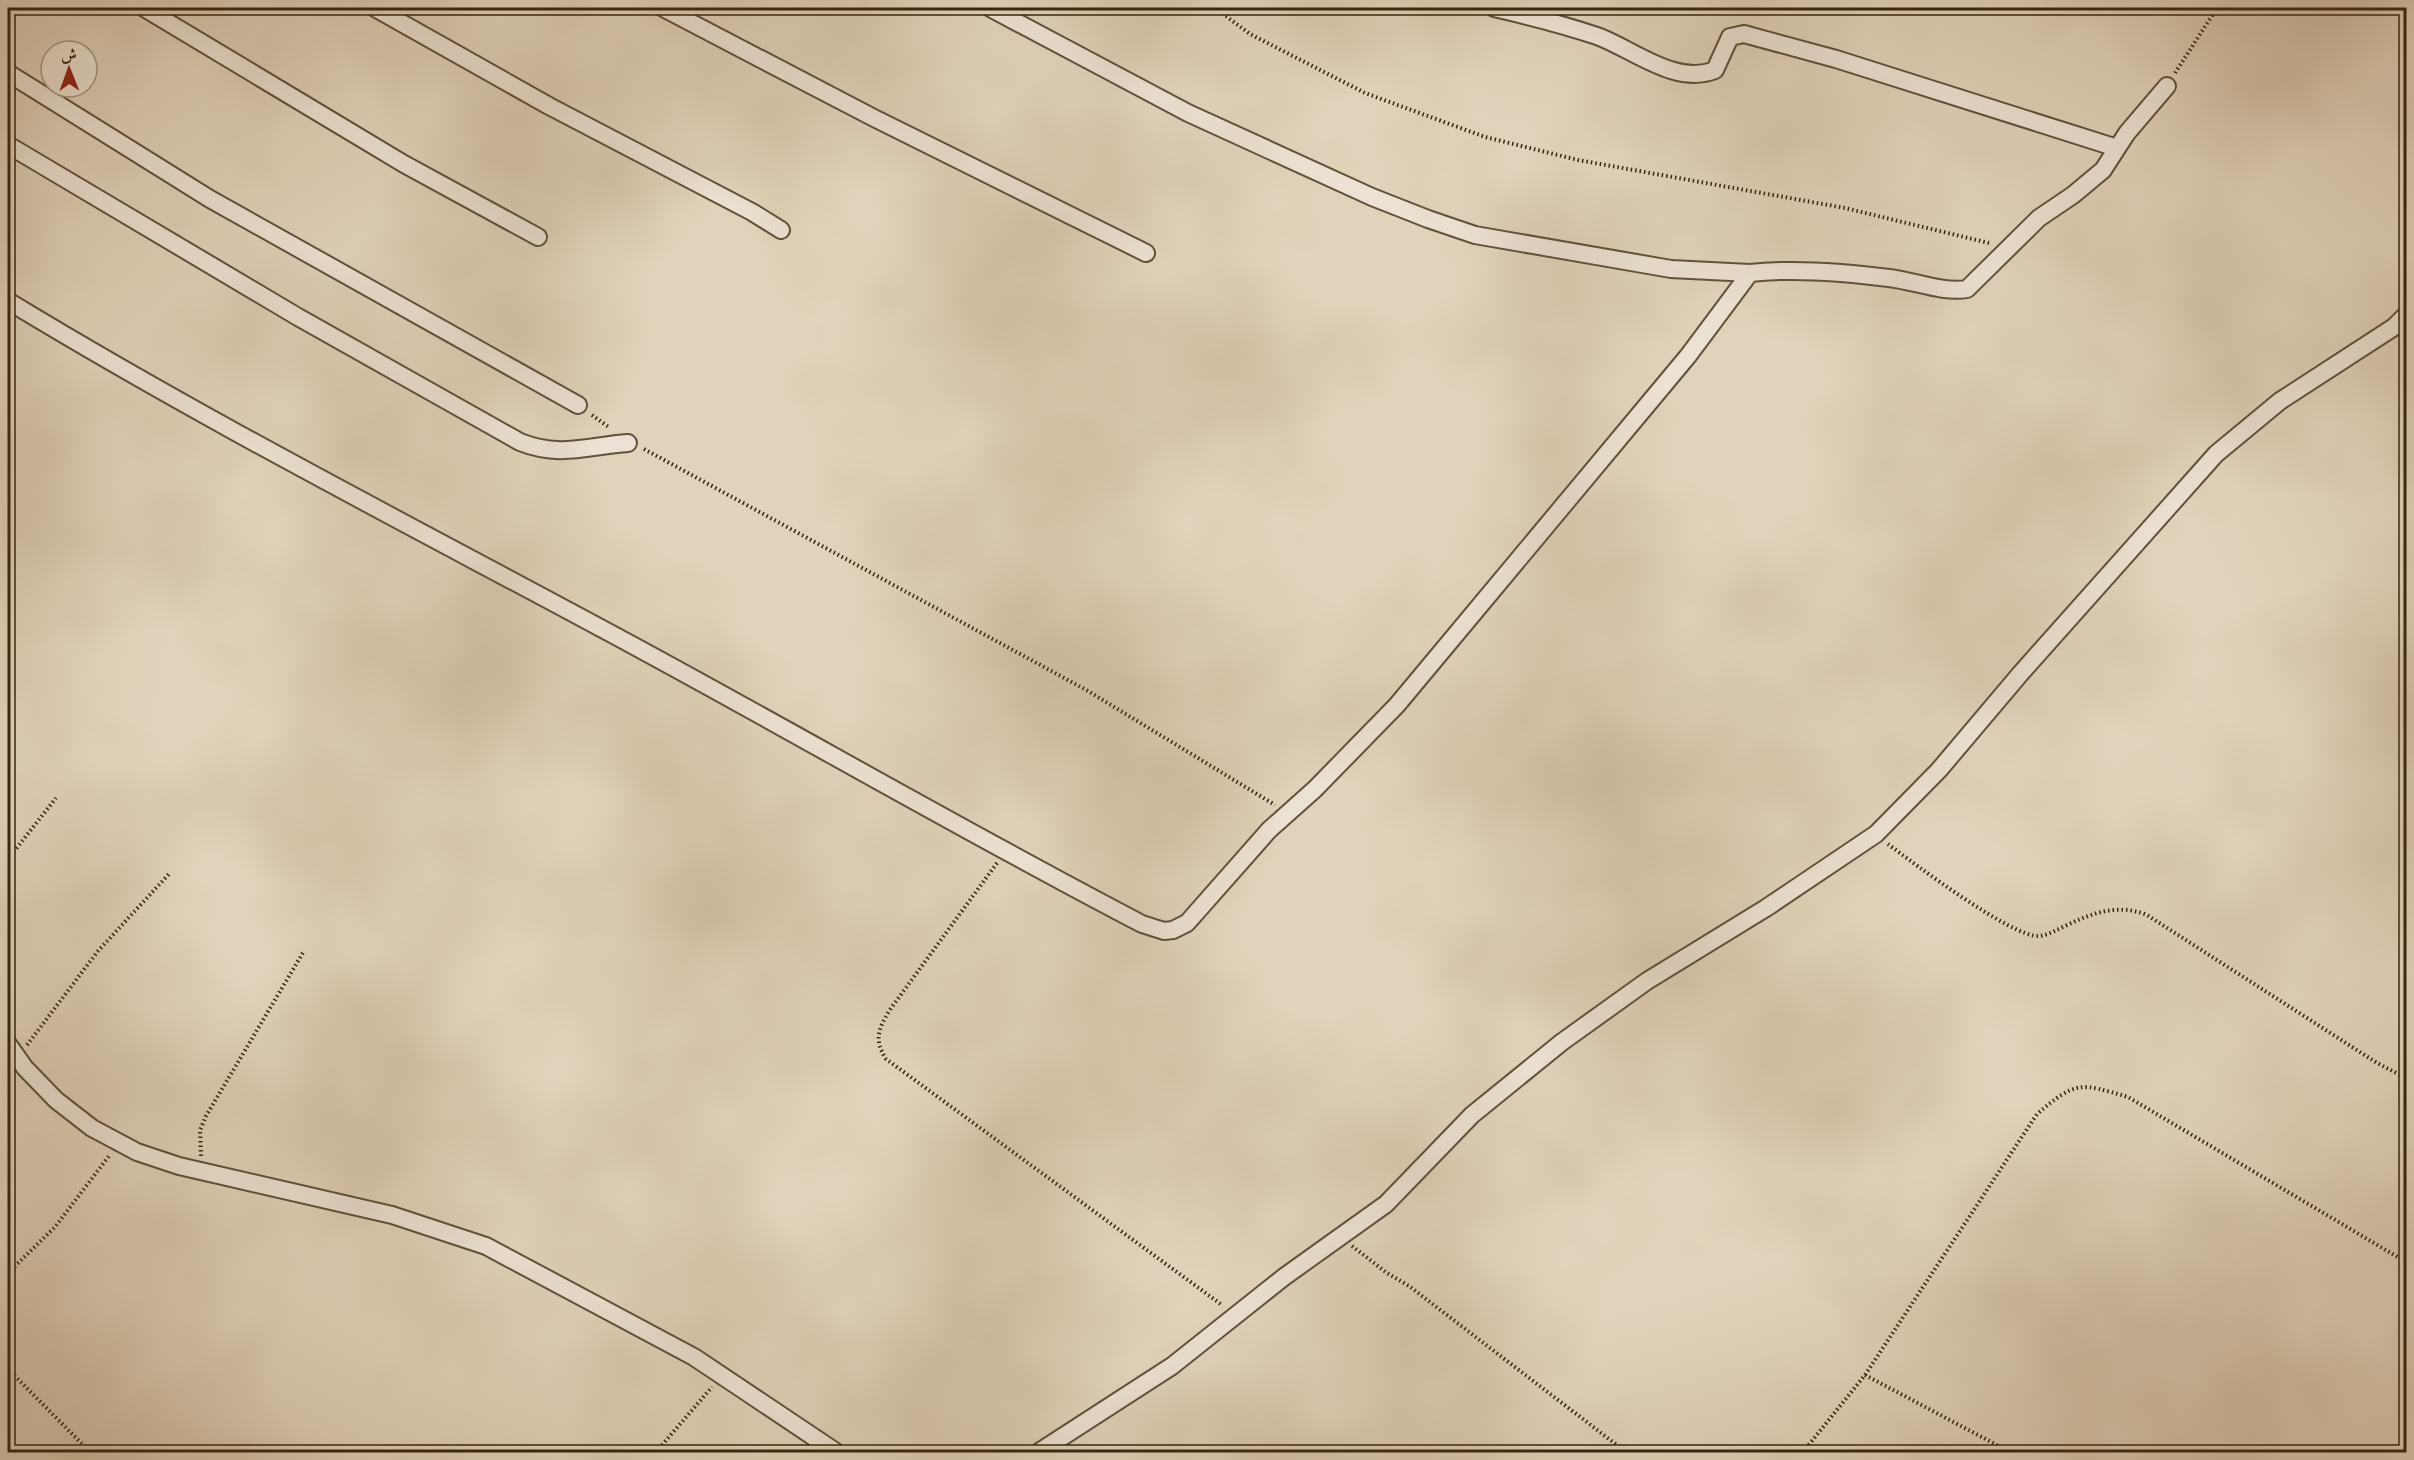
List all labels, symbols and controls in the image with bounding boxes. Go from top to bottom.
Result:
north arrow [39,39,99,99]
text: ش [61,45,77,64]

